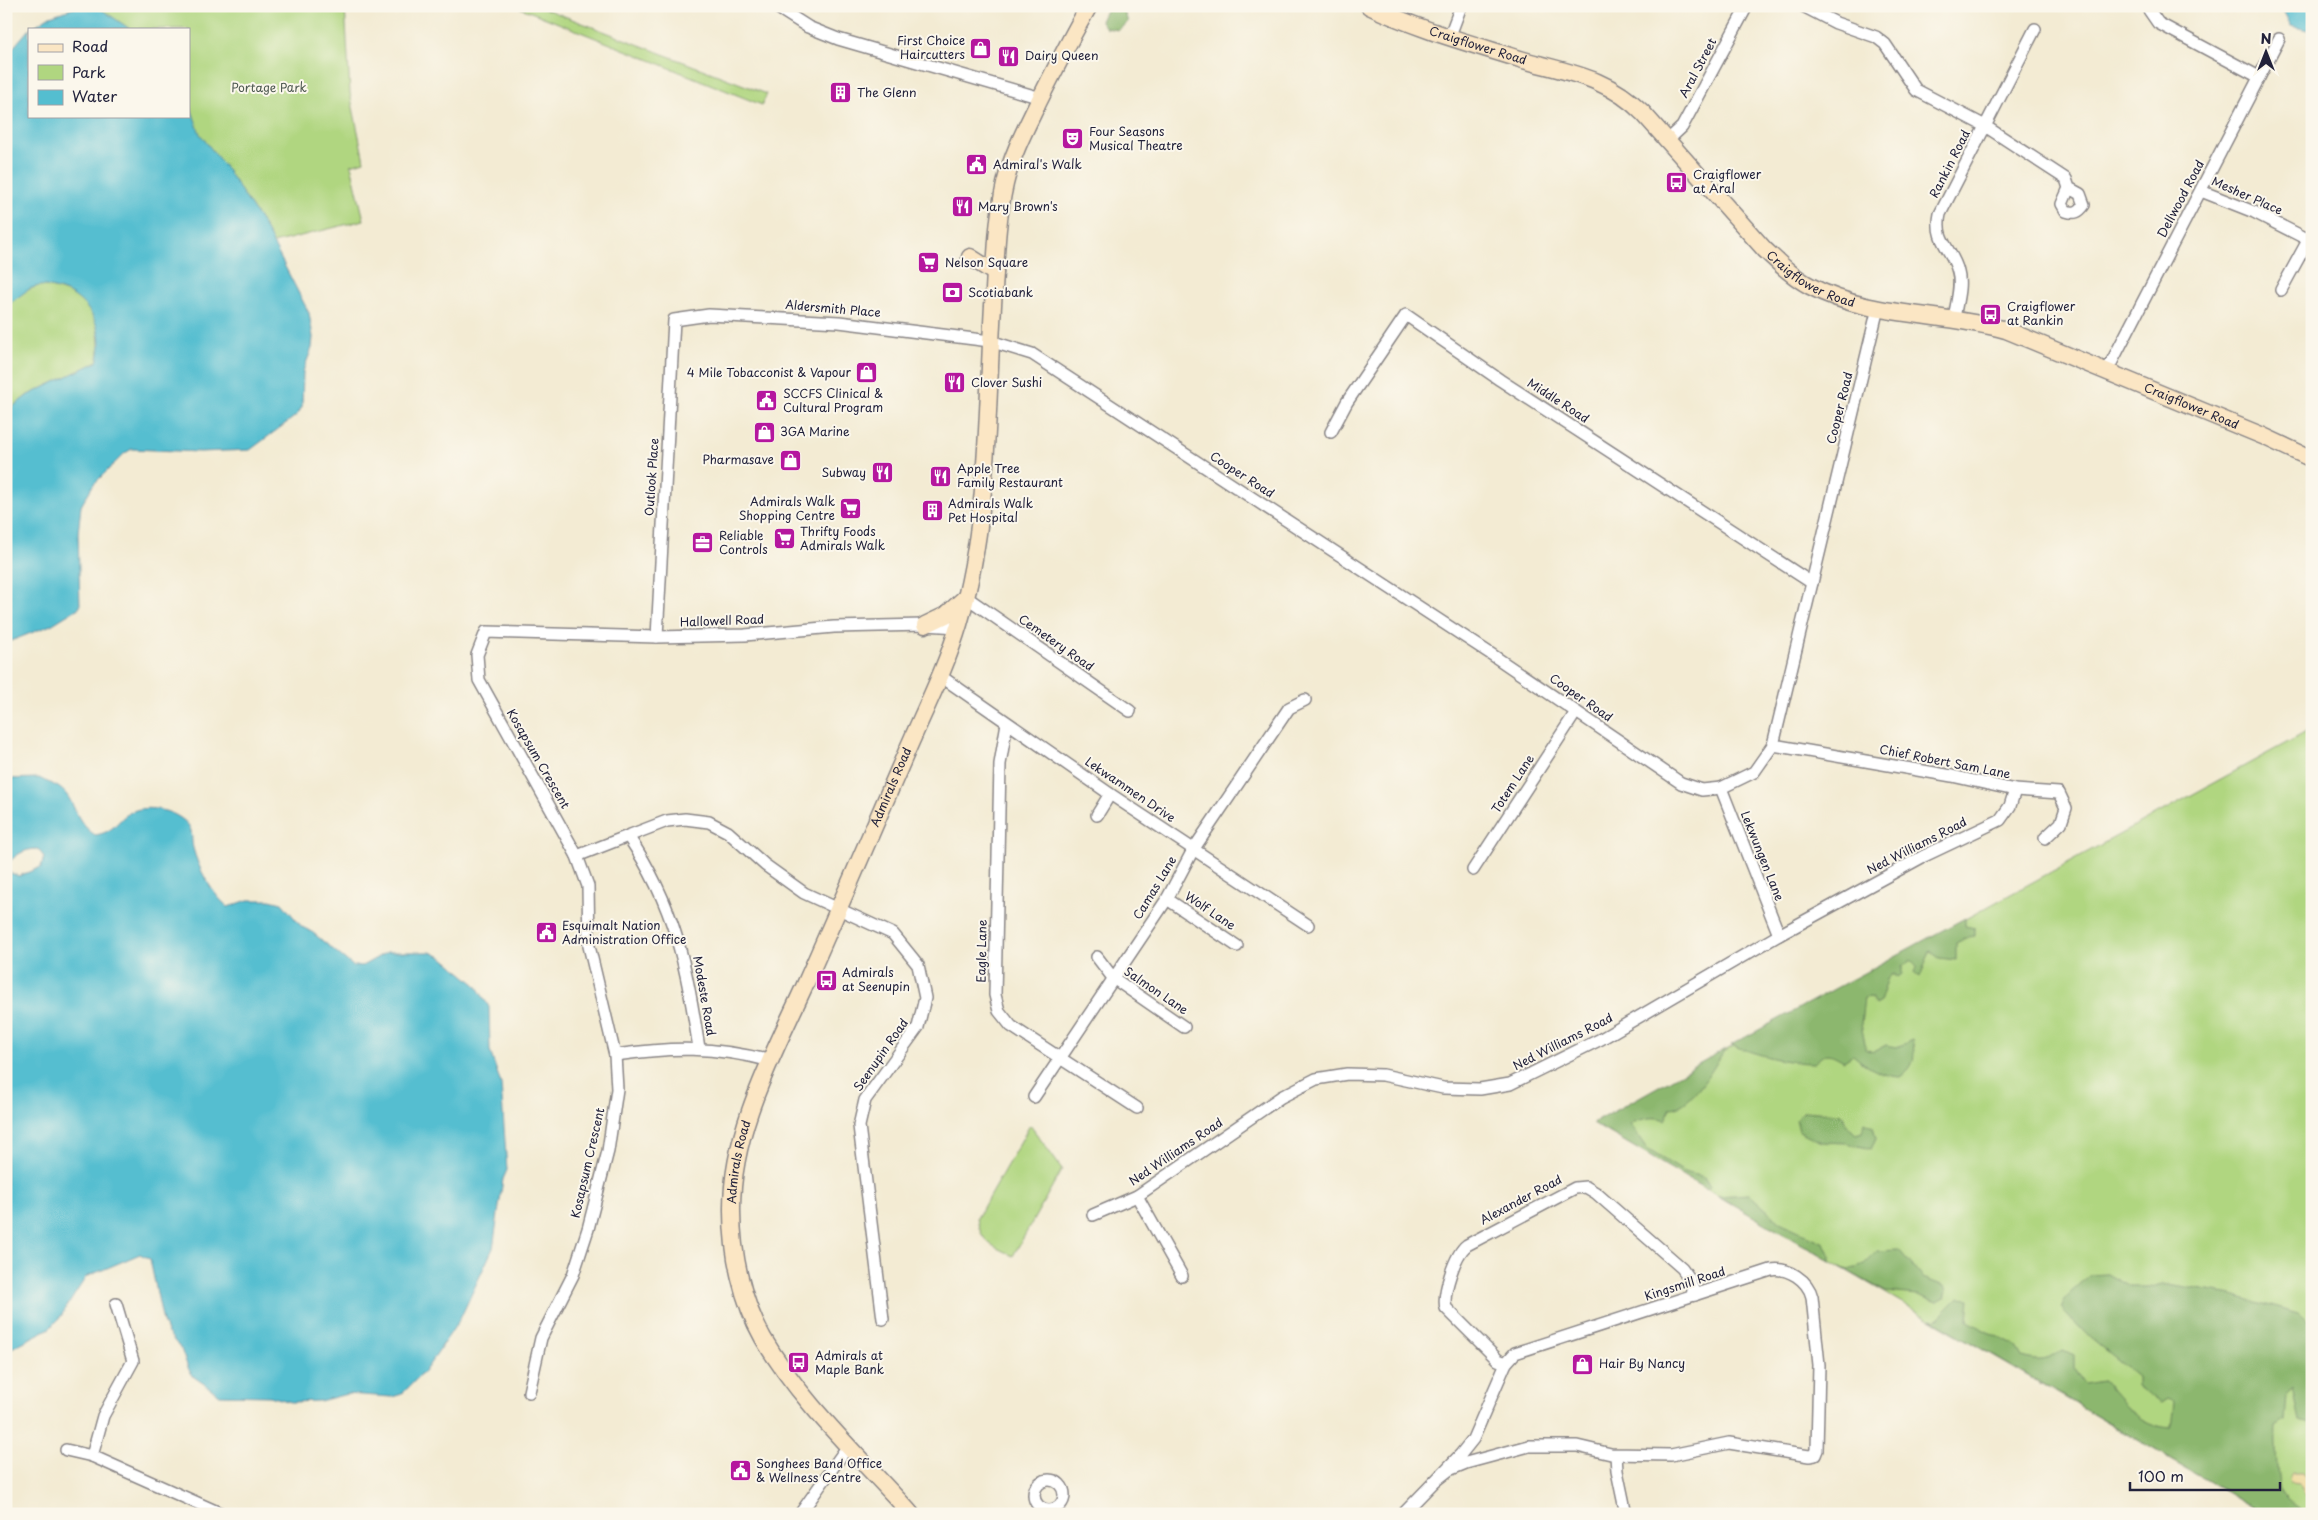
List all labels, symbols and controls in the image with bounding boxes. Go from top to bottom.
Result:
street label: Craigflower Road [1427,21,1529,68]
legend [28,28,190,118]
north arrow [2240,28,2290,78]
text: N [2260,28,2272,49]
place label: First Choice Haircutters [897,31,966,63]
text: Road [72,34,108,57]
street label: Aral Street [1674,34,1720,101]
shop icon: First Choice Haircutters [969,36,993,60]
restaurant icon: Dairy Queen [997,44,1021,68]
place label: Dairy Queen [1025,46,1099,64]
text: Park [72,60,106,83]
park label: Portage Park [231,78,307,96]
building icon: The Glenn [829,81,853,105]
place label: The Glenn [857,83,917,101]
text: Water [72,84,117,107]
place label: Four Seasons Musical Theatre [1089,122,1183,154]
street label: Rankin Road [1924,126,1974,201]
theatre icon: Four Seasons Musical Theatre [1061,127,1085,151]
public building icon: Admiral's Walk [965,153,989,177]
place label: Admiral's Walk [993,155,1082,173]
street label: Dellwood Road [2152,157,2208,241]
place label: Craigflower at Aral [1693,165,1762,197]
bus stop icon: Craigflower at Aral [1665,170,1689,194]
street label: Mesher Place [2209,171,2286,219]
restaurant icon: Mary Brown's [950,195,974,219]
place label: Mary Brown's [978,197,1058,215]
street label: Craigflower Road [1763,246,1857,311]
supermarket icon: Nelson Square [917,251,941,275]
place label: Nelson Square [945,253,1028,271]
bank icon: Scotiabank [940,281,964,305]
place label: Scotiabank [968,283,1033,301]
street label: Aldersmith Place [785,295,882,321]
place label: Craigflower at Rankin [2007,297,2076,329]
bus stop icon: Craigflower at Rankin [1979,302,2003,326]
shop icon: 4 Mile Tobacconist & Vapour [855,361,879,385]
place label: 4 Mile Tobacconist & Vapour [687,363,851,381]
street label: Cooper Road [1821,370,1857,446]
restaurant icon: Clover Sushi [943,371,967,395]
place label: Clover Sushi [971,373,1042,391]
street label: Middle Road [1524,373,1593,427]
street label: Craigflower Road [2142,378,2242,433]
place label: SCCFS Clinical & Cultural Program [783,384,883,416]
public building icon: SCCFS Clinical & Cultural Program [755,389,779,413]
shop icon: 3GA Marine [752,420,776,444]
place label: 3GA Marine [780,422,850,440]
street label: Outlook Place [639,437,663,516]
street label: Cooper Road [1207,447,1278,502]
shop icon: Pharmasave [778,448,802,472]
place label: Pharmasave [702,450,774,468]
place label: Apple Tree Family Restaurant [957,459,1063,491]
restaurant icon: Subway [870,461,894,485]
place label: Subway [821,463,866,481]
restaurant icon: Apple Tree Family Restaurant [929,464,953,488]
place label: Admirals Walk Shopping Centre [739,492,835,524]
place label: Admirals Walk Pet Hospital [948,494,1033,526]
supermarket icon: Admirals Walk Shopping Centre [839,497,863,521]
building icon: Admirals Walk Pet Hospital [920,499,944,523]
place label: Thrifty Foods Admirals Walk [800,522,885,554]
place label: Reliable Controls [719,526,768,558]
supermarket icon: Thrifty Foods Admirals Walk [772,527,796,551]
office icon: Reliable Controls [691,531,715,555]
street label: Cemetery Road [1015,609,1098,675]
street label: Hallowell Road [679,610,764,630]
street label: Cooper Road [1546,669,1617,726]
street label: Kosapsum Crescent [503,705,575,812]
street label: Chief Robert Sam Lane [1878,739,2013,783]
street label: Admirals Road [865,744,915,829]
street label: Totem Lane [1486,750,1538,816]
street label: Lekwammen Drive [1082,752,1179,826]
street label: Lekwungen Lane [1737,808,1789,903]
street label: Ned Williams Road [1863,812,1970,878]
street label: Camas Lane [1128,852,1180,923]
street label: Wolf Lane [1182,887,1240,934]
place label: Esquimalt Nation Administration Office [562,916,686,948]
street label: Eagle Lane [971,919,991,983]
public building icon: Esquimalt Nation Administration Office [534,921,558,945]
street label: Modeste Road [689,954,721,1037]
street label: Salmon Lane [1121,962,1192,1018]
place label: Admirals at Seenupin [842,963,910,995]
bus stop icon: Admirals at Seenupin [814,968,838,992]
street label: Ned Williams Road [1509,1008,1616,1074]
street label: Seenupin Road [848,1014,912,1094]
street label: Kosapsum Crescent [566,1106,608,1220]
street label: Ned Williams Road [1125,1113,1226,1189]
street label: Admirals Road [722,1118,755,1204]
street label: Alexander Road [1476,1170,1565,1228]
street label: Kingsmill Road [1642,1261,1727,1305]
place label: Admirals at Maple Bank [815,1346,884,1378]
bus stop icon: Admirals at Maple Bank [787,1351,811,1375]
shop icon: Hair By Nancy [1571,1352,1595,1376]
place label: Hair By Nancy [1599,1354,1685,1372]
place label: Songhees Band Office & Wellness Centre [756,1454,882,1486]
public building icon: Songhees Band Office & Wellness Centre [728,1459,752,1483]
scale bar [2130,1460,2280,1492]
text: 100 m [2138,1464,2184,1487]

